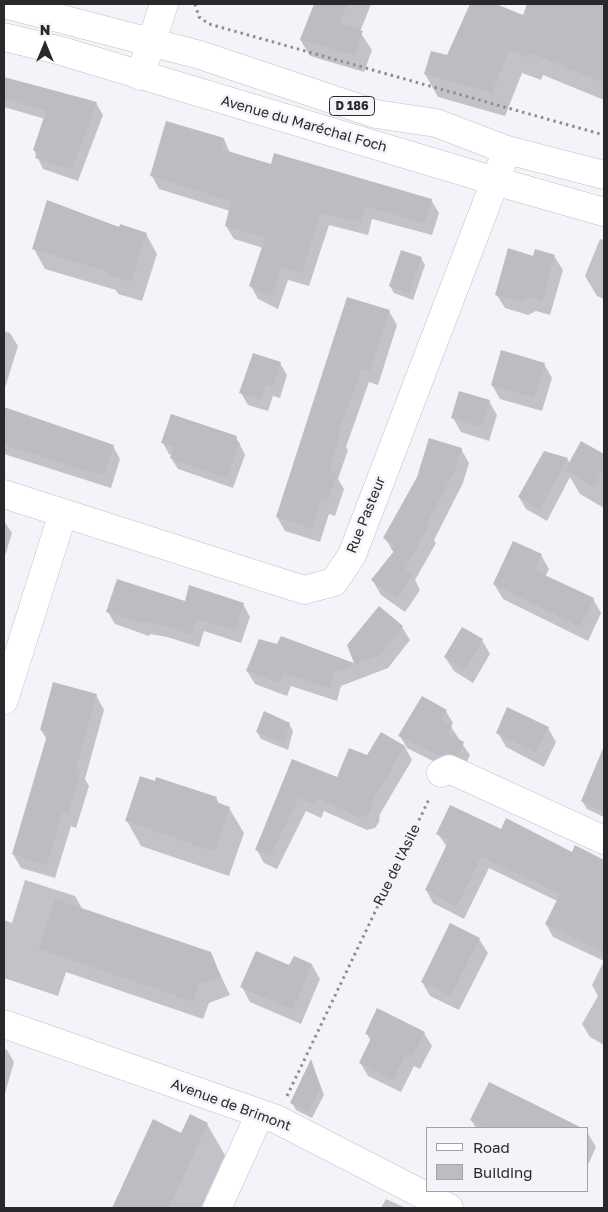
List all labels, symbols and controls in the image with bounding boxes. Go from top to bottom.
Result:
north arrow [20,20,70,70]
text: N [40,21,50,38]
street label: Avenue du Maréchal Foch [219,92,389,156]
road number: D 186 [330,96,374,115]
street label: Rue Pasteur [343,474,389,556]
street label: Rue de l'Asile [370,822,424,908]
street label: Avenue de Brimont [169,1075,293,1135]
legend [426,1127,588,1192]
text: Road [473,1138,510,1156]
text: Building [473,1163,533,1181]

